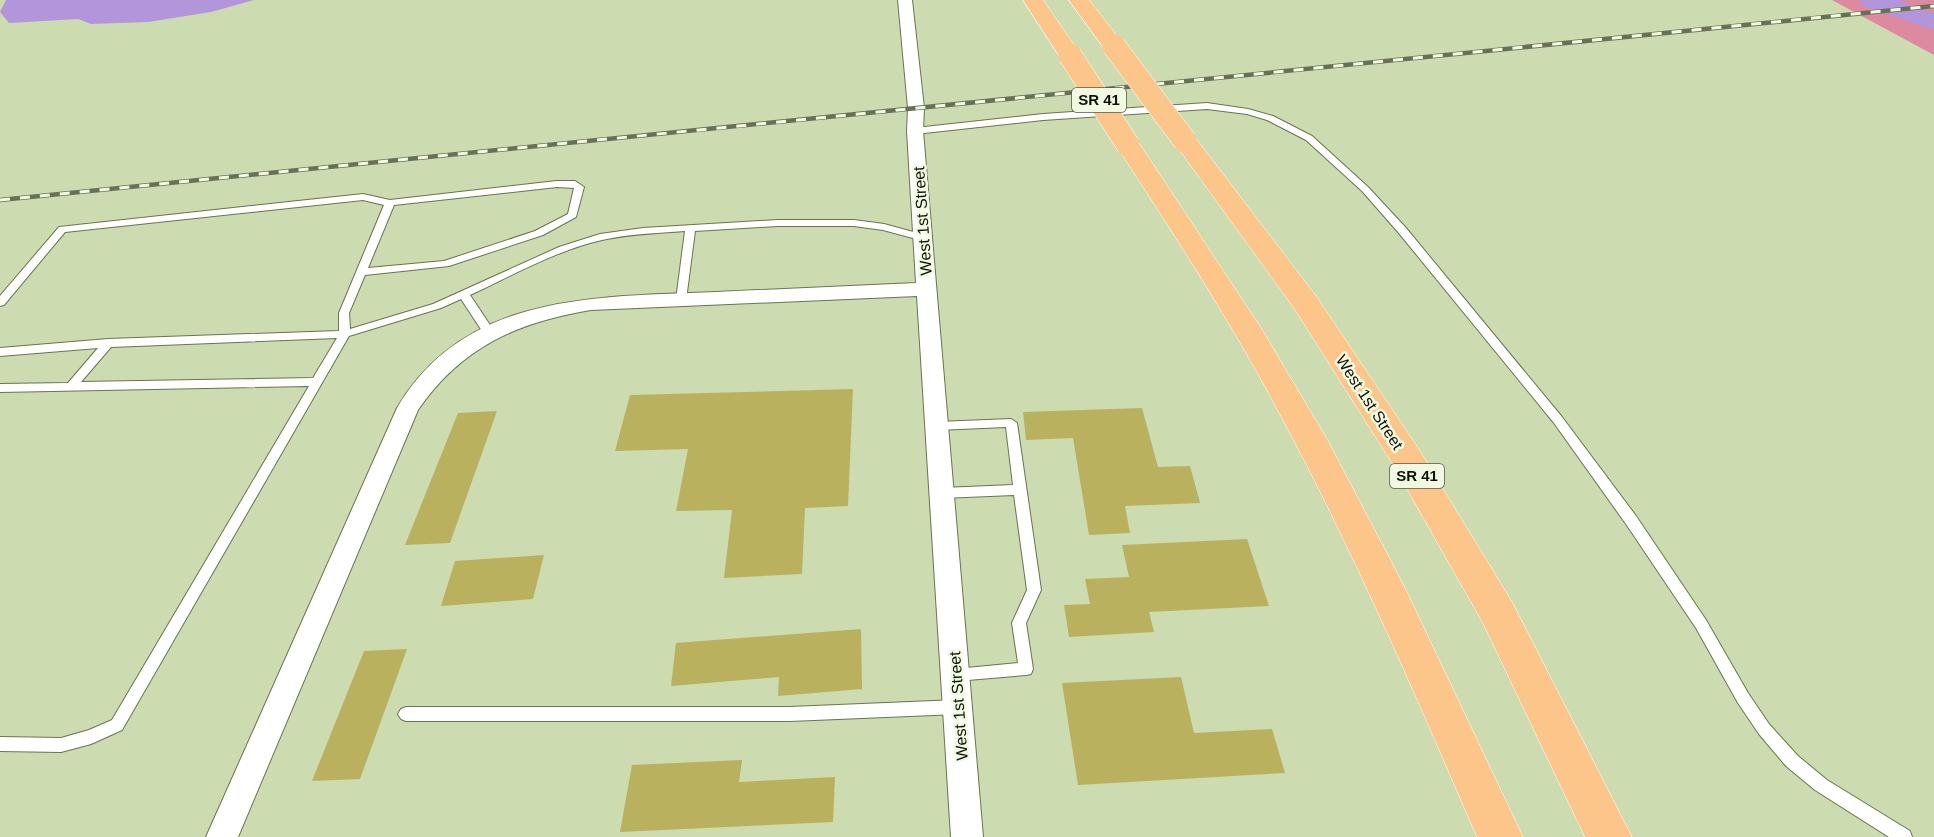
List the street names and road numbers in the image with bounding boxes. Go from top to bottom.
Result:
road number: SR 41 [1072,88,1126,112]
street label: West 1st Street [910,165,935,276]
street label: West 1st Street [1333,352,1407,453]
road number: SR 41 [1390,464,1444,488]
street label: West 1st Street [946,650,971,761]

